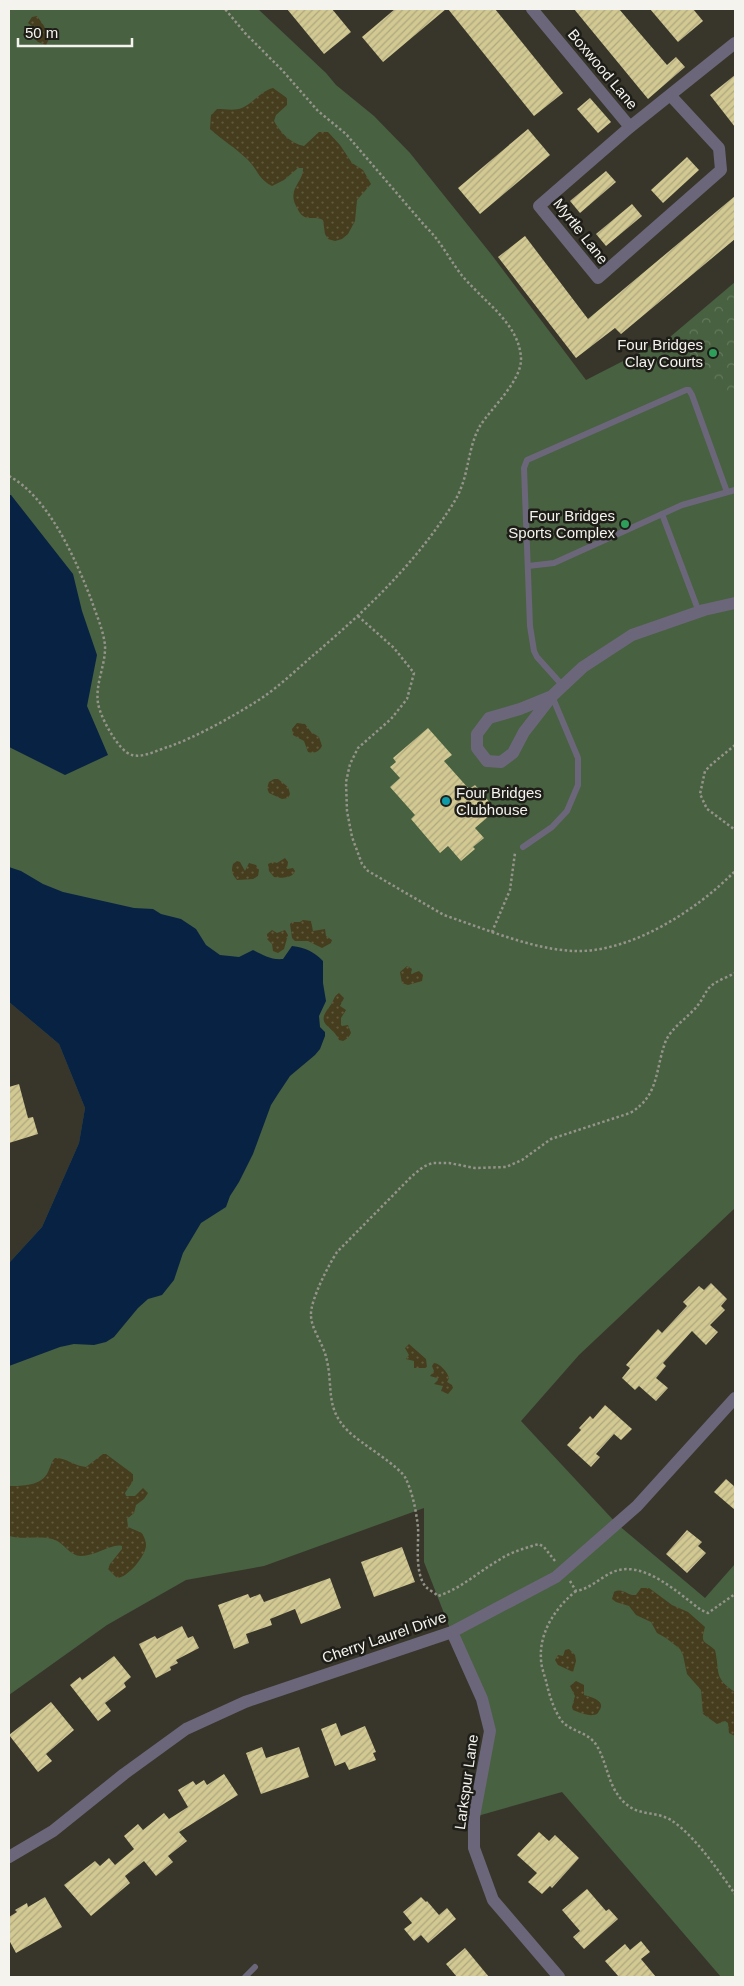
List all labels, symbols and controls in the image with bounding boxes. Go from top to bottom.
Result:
scale bar [18,15,131,47]
text: 50 m [25,24,58,41]
street label: Boxwood Lane [565,26,641,112]
street label: Myrtle Lane [550,195,612,267]
place label: Four Bridges Clay Courts [617,336,703,370]
marker: Four Bridges Clay Courts [707,347,719,359]
place label: Four Bridges Sports Complex [508,507,615,541]
marker: Four Bridges Sports Complex [619,518,631,530]
place label: Four Bridges Clubhouse [456,784,542,818]
marker: Four Bridges Clubhouse [440,795,452,807]
street label: Cherry Laurel Drive [320,1608,448,1666]
street label: Larkspur Lane [451,1733,481,1831]

